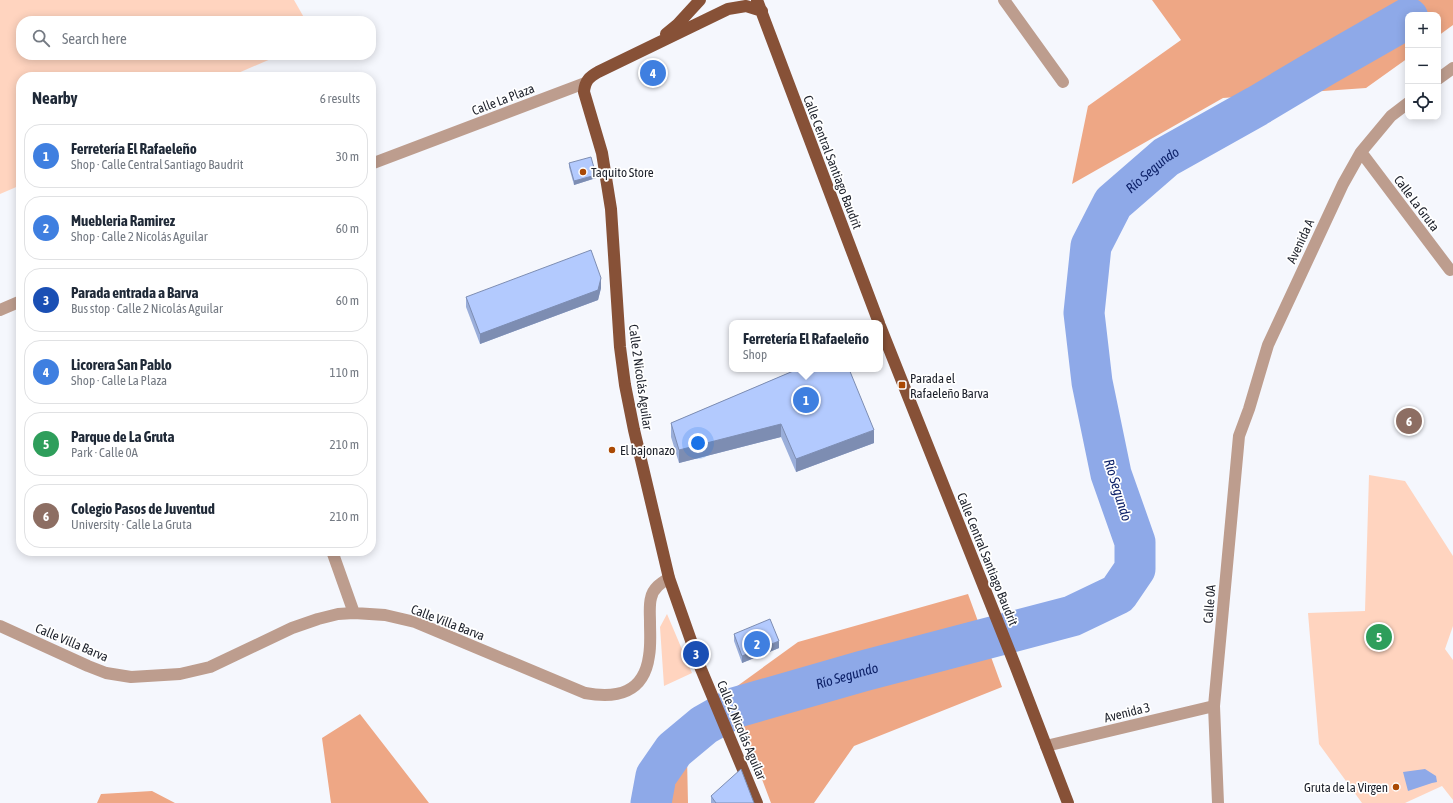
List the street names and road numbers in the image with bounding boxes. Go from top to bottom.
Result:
street label: Calle La Plaza [470,81,537,118]
street label: Calle Central Santiago Baudrit [800,93,865,231]
street label: Calle La Gruta [1391,172,1442,234]
street label: Avenida A [1284,216,1317,266]
street label: Calle 2 Nicolás Aguilar [626,323,655,431]
street label: Calle Central Santiago Baudrit [954,491,1021,628]
street label: Calle 0A [1200,583,1219,624]
street label: Calle Villa Barva [409,602,487,643]
street label: Calle Villa Barva [33,620,111,665]
street label: Calle 2 Nicolás Aguilar [714,678,769,782]
street label: Avenida 3 [1103,700,1152,725]

